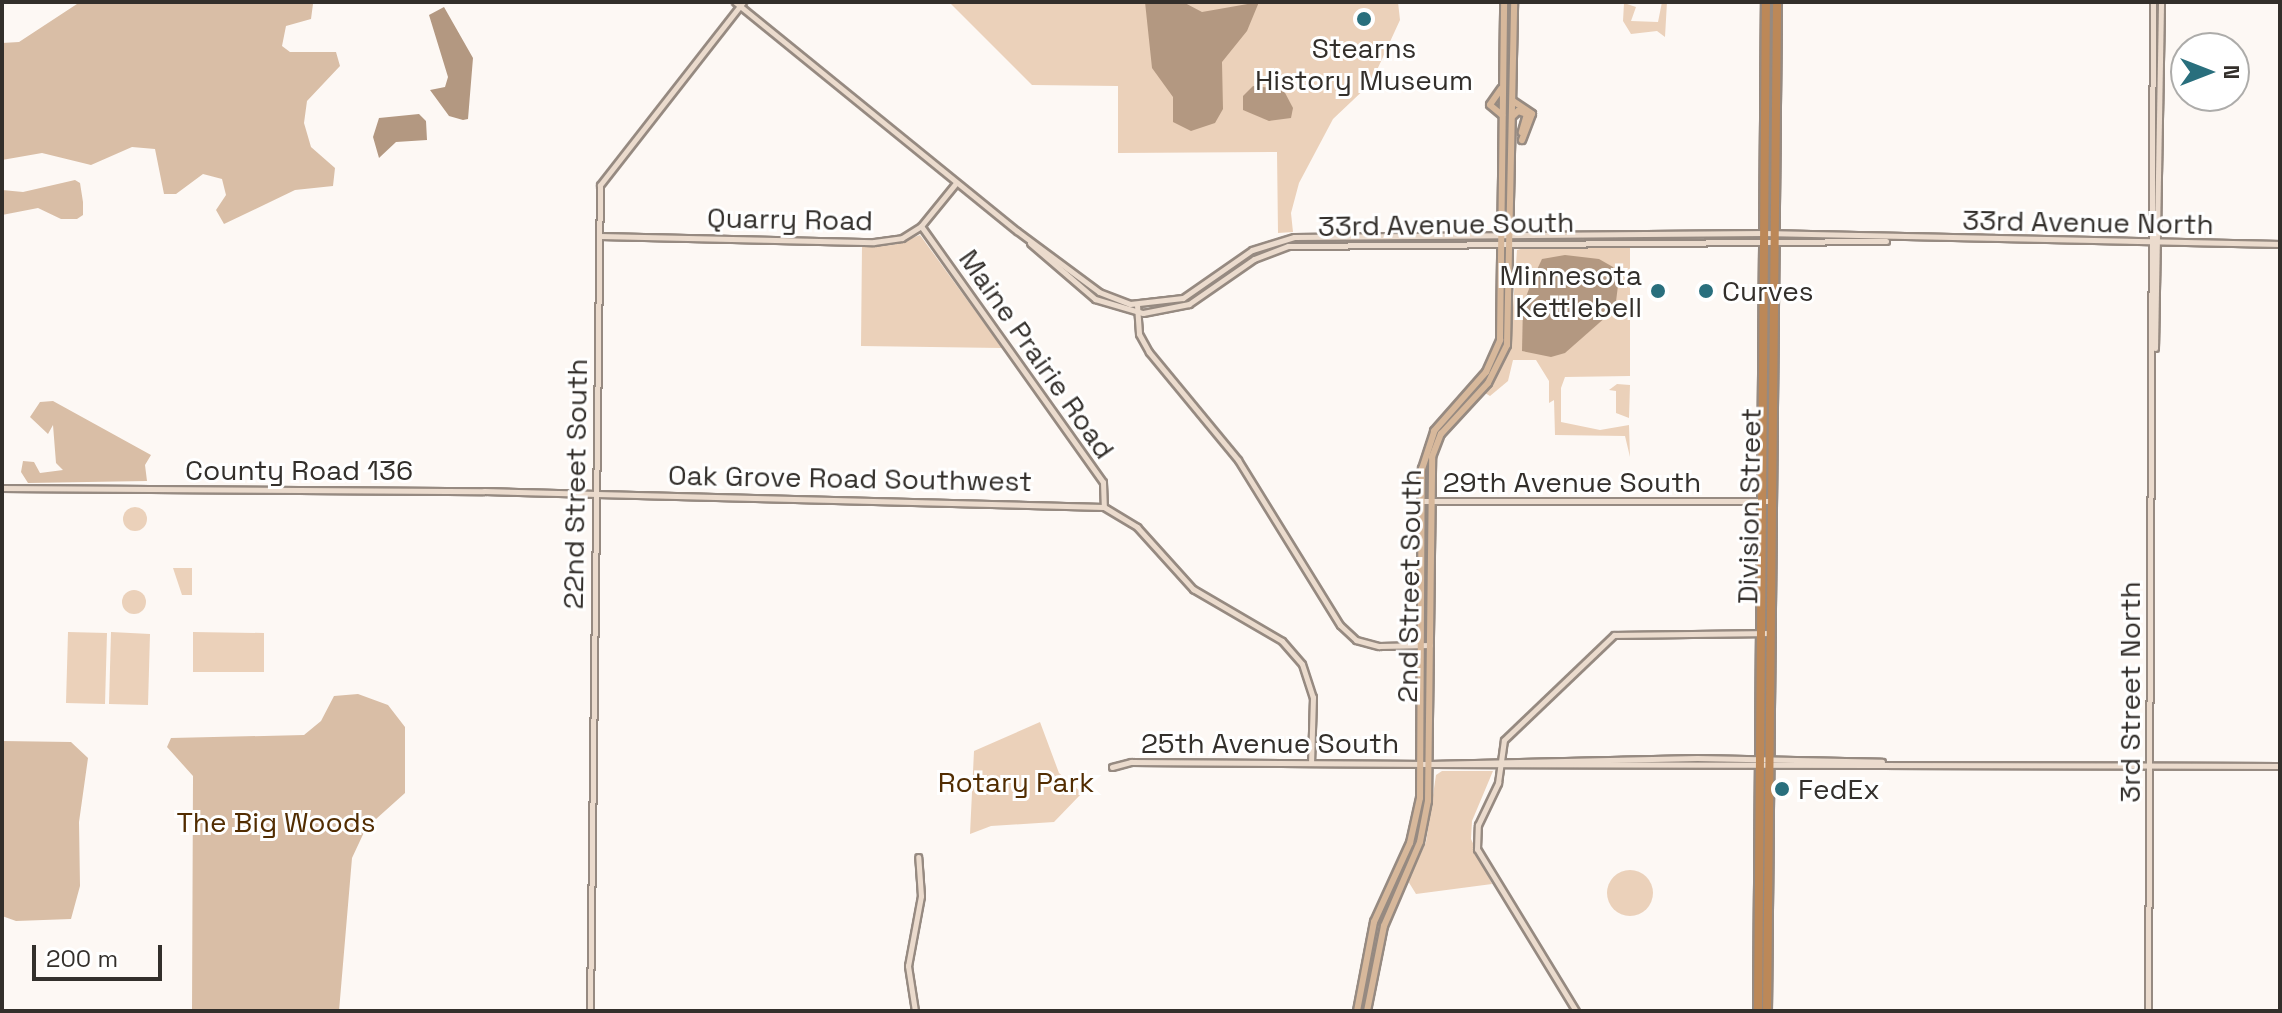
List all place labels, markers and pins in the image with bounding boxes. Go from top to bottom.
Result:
marker: Stearns History Museum [1355,10,1373,28]
place label: Stearns History Museum [1255,31,1473,97]
place label: Minnesota Kettlebell [1500,258,1642,324]
place label: Curves [1722,274,1814,308]
marker: Minnesota Kettlebell [1649,282,1667,300]
marker: Curves [1697,282,1715,300]
place label: FedEx [1798,772,1880,806]
marker: FedEx [1773,780,1791,798]

